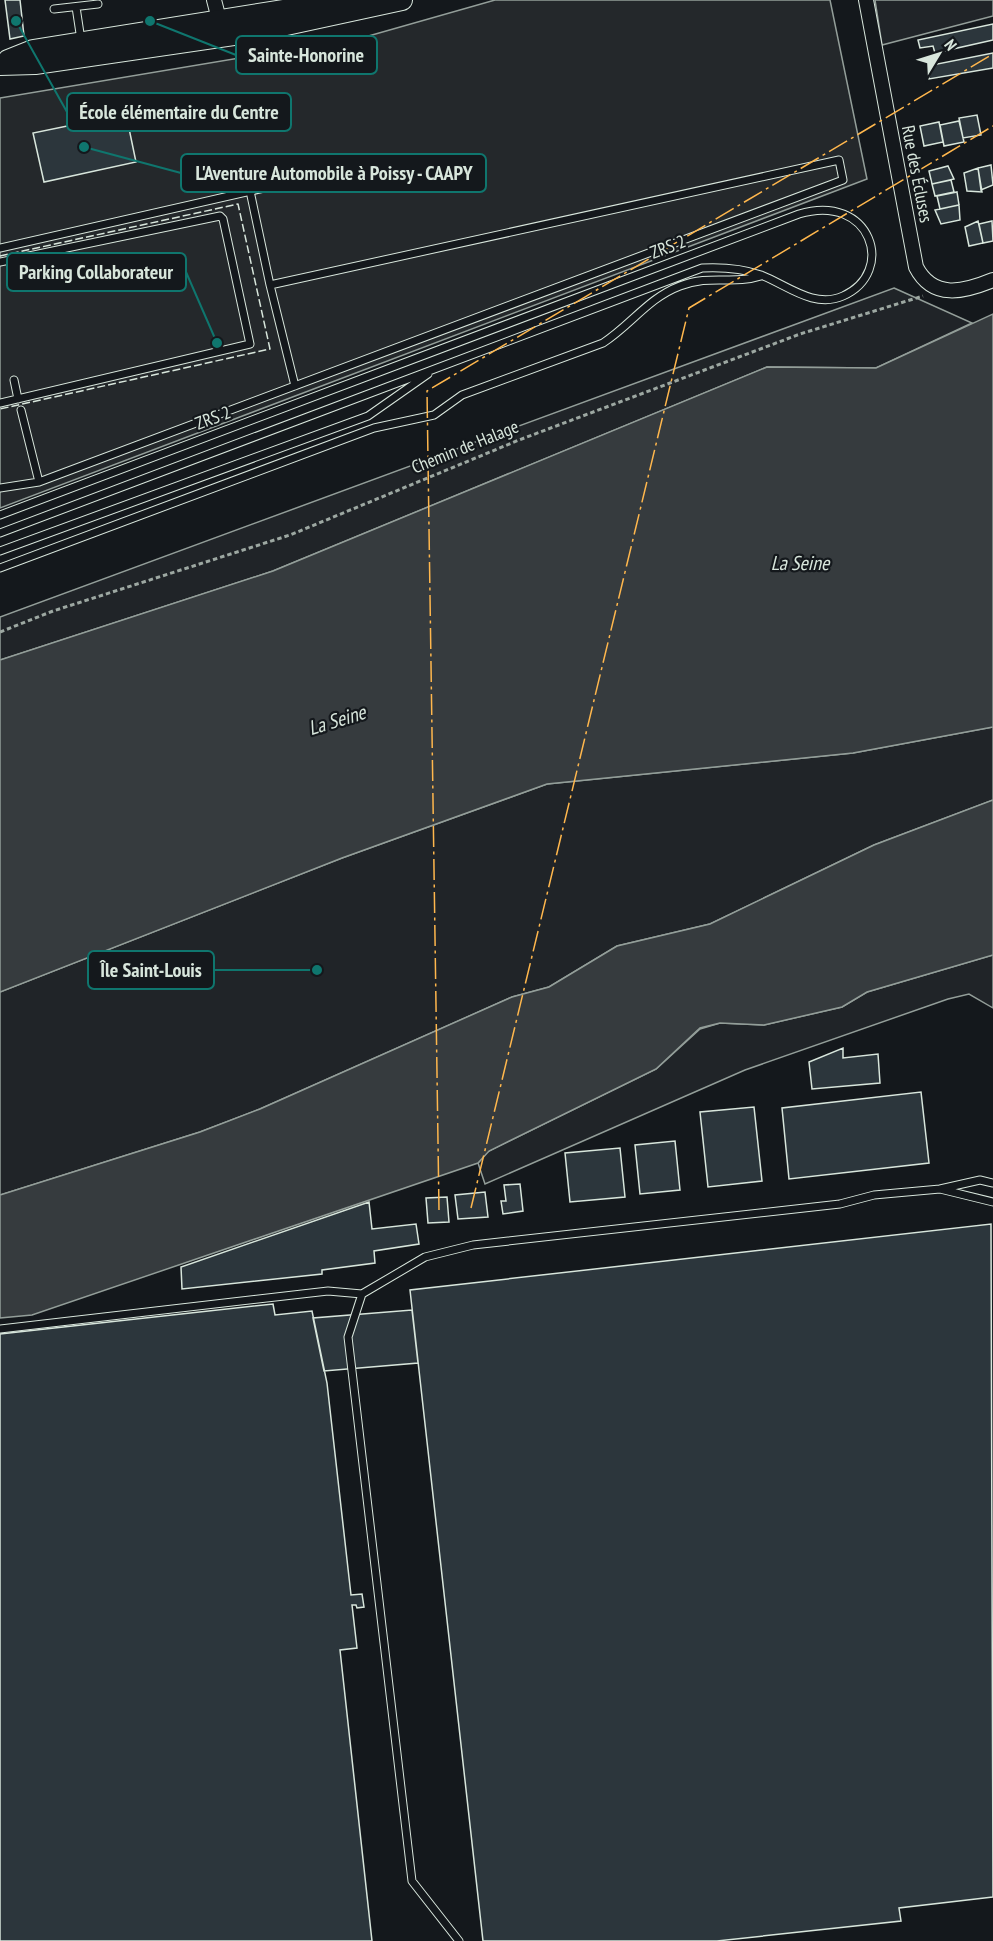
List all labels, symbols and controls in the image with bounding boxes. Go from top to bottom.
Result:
north arrow [909,24,969,84]
text: N [940,35,961,54]
callout: Sainte-Honorine [236,36,377,74]
text: Sainte-Honorine [248,42,364,68]
callout: École élémentaire du Centre [67,93,291,131]
text: École élémentaire du Centre [79,99,279,125]
street label: Rue des Écluses [897,123,938,224]
callout: L'Aventure Automobile à Poissy - CAAPY [181,154,486,192]
text: L'Aventure Automobile à Poissy - CAAPY [195,160,473,186]
street label: ZRS 2 [647,229,689,264]
callout: Parking Collaborateur [7,253,186,291]
text: Parking Collaborateur [19,259,173,285]
street label: ZRS 2 [192,400,234,435]
street label: Chemin de Halage [408,415,522,478]
water label: La Seine [771,550,831,576]
water label: La Seine [305,699,370,741]
callout: Île Saint-Louis [88,951,214,989]
text: Île Saint-Louis [99,957,202,983]

